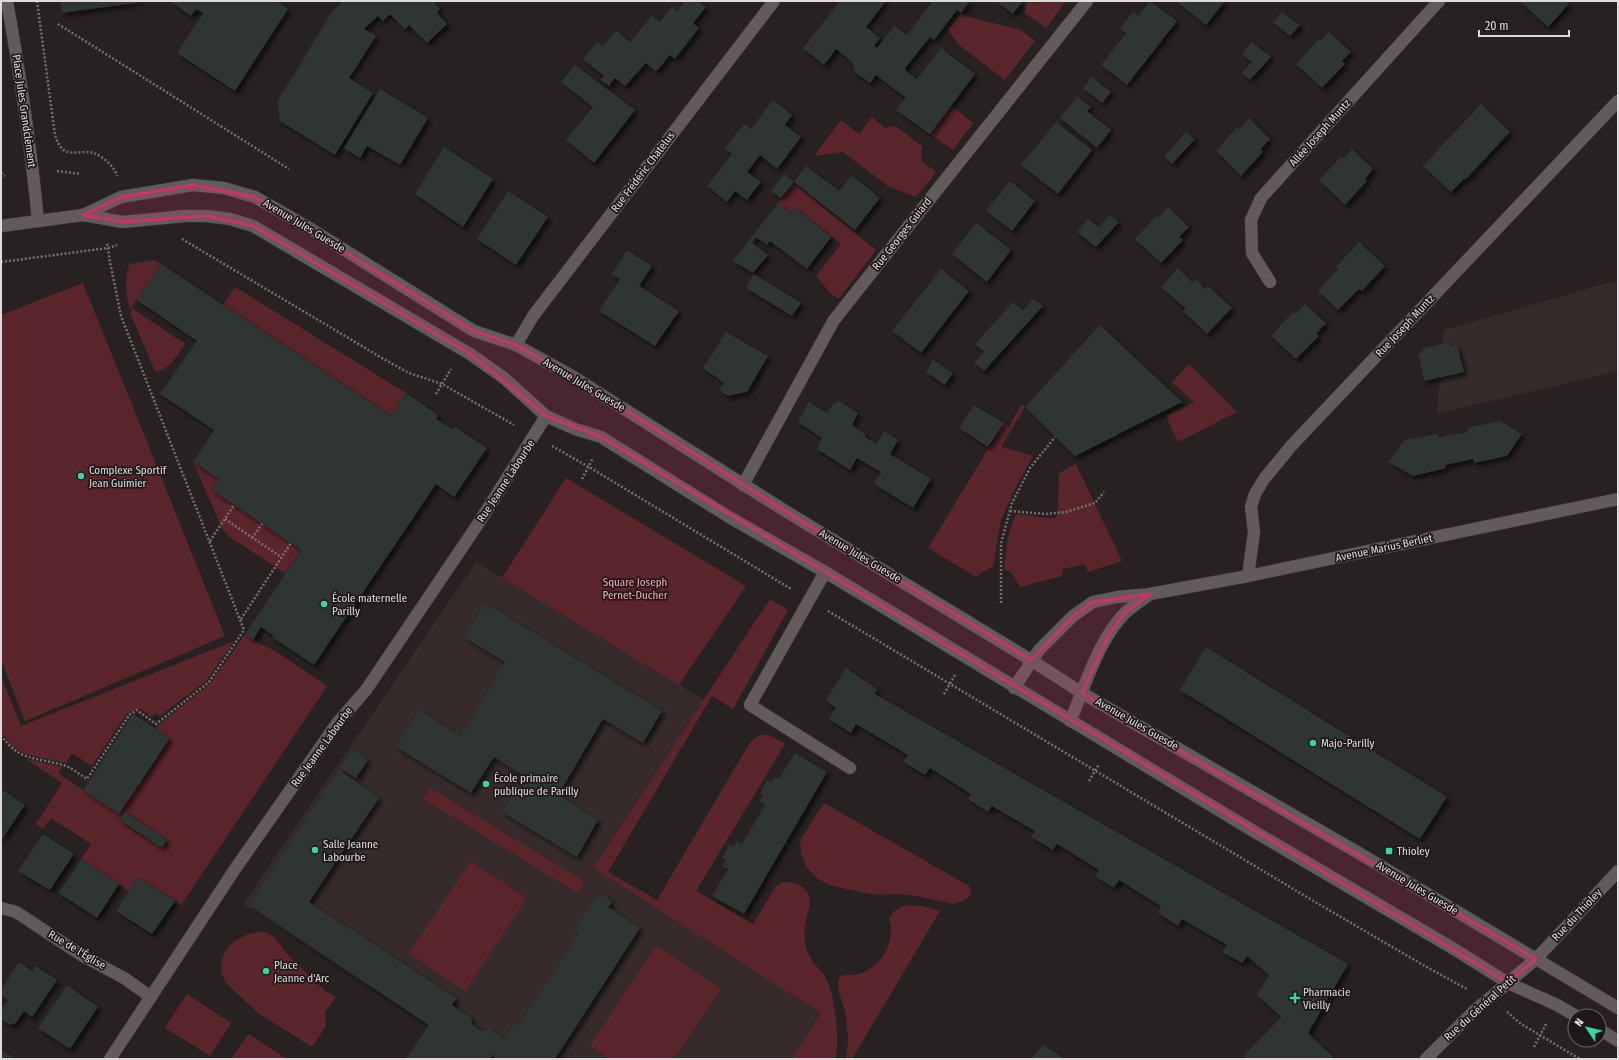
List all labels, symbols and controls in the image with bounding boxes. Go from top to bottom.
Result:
scale bar [1479,12,1569,38]
text: 20 m [1485,19,1509,33]
street label: Place Jules Grandclément [10,54,38,169]
street label: Allée Joseph Muntz [1287,96,1354,169]
street label: Rue Frédéric Chatelus [609,129,678,215]
street label: Rue Georges Guiard [870,195,934,273]
street label: Avenue Jules Guesde [261,196,347,256]
street label: Rue Joseph Muntz [1373,292,1438,360]
street label: Avenue Jules Guesde [541,355,627,415]
street label: Rue Jeanne Labourbe [474,437,538,525]
place label: Complexe Sportif Jean Guimier [89,464,167,490]
marker: Complexe Sportif Jean Guimier [76,471,86,481]
street label: Avenue Jules Guesde [817,526,903,586]
street label: Avenue Marius Berliet [1334,531,1434,565]
park label: Square Joseph Pernet-Ducher [602,576,668,602]
place label: École maternelle Parilly [332,591,407,618]
marker: École maternelle Parilly [319,599,329,609]
street label: Avenue Jules Guesde [1093,695,1181,753]
street label: Rue Jeanne Labourbe [289,704,355,790]
place label: Majo-Parilly [1321,737,1375,750]
marker: Majo-Parilly [1308,738,1318,748]
place label: École primaire publique de Parilly [494,771,579,798]
marker: École primaire publique de Parilly [481,779,491,789]
place label: Salle Jeanne Labourbe [323,838,378,864]
marker: Salle Jeanne Labourbe [310,845,320,855]
place label: Thioley [1397,845,1430,858]
marker: Thioley [1384,846,1394,856]
street label: Avenue Jules Guesde [1374,858,1460,918]
street label: Rue du Thioley [1550,886,1605,944]
street label: Rue de l'Église [46,927,109,972]
place label: Place Jeanne d'Arc [274,959,329,985]
marker: Place Jeanne d'Arc [261,966,271,976]
street label: Rue du Général Petit [1441,972,1519,1044]
place label: Pharmacie Vieilly [1303,986,1350,1012]
marker: Pharmacie Vieilly [1290,993,1300,1003]
north arrow [1567,1008,1607,1048]
text: N [1572,1016,1586,1029]

